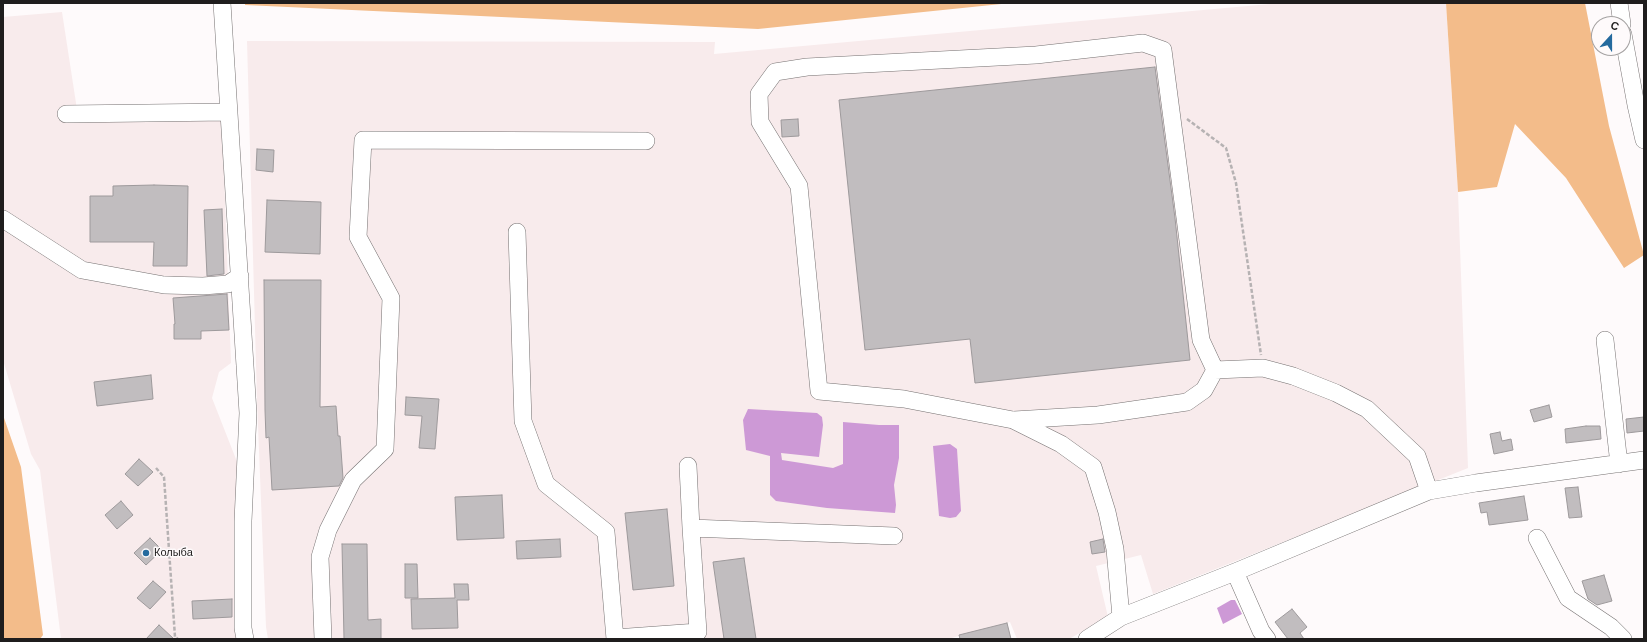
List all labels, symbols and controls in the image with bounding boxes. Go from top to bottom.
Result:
north arrow [1591,16,1631,56]
text: С [1609,19,1621,33]
place label: Колыба [154,546,193,560]
marker: Колыба [141,548,151,558]

